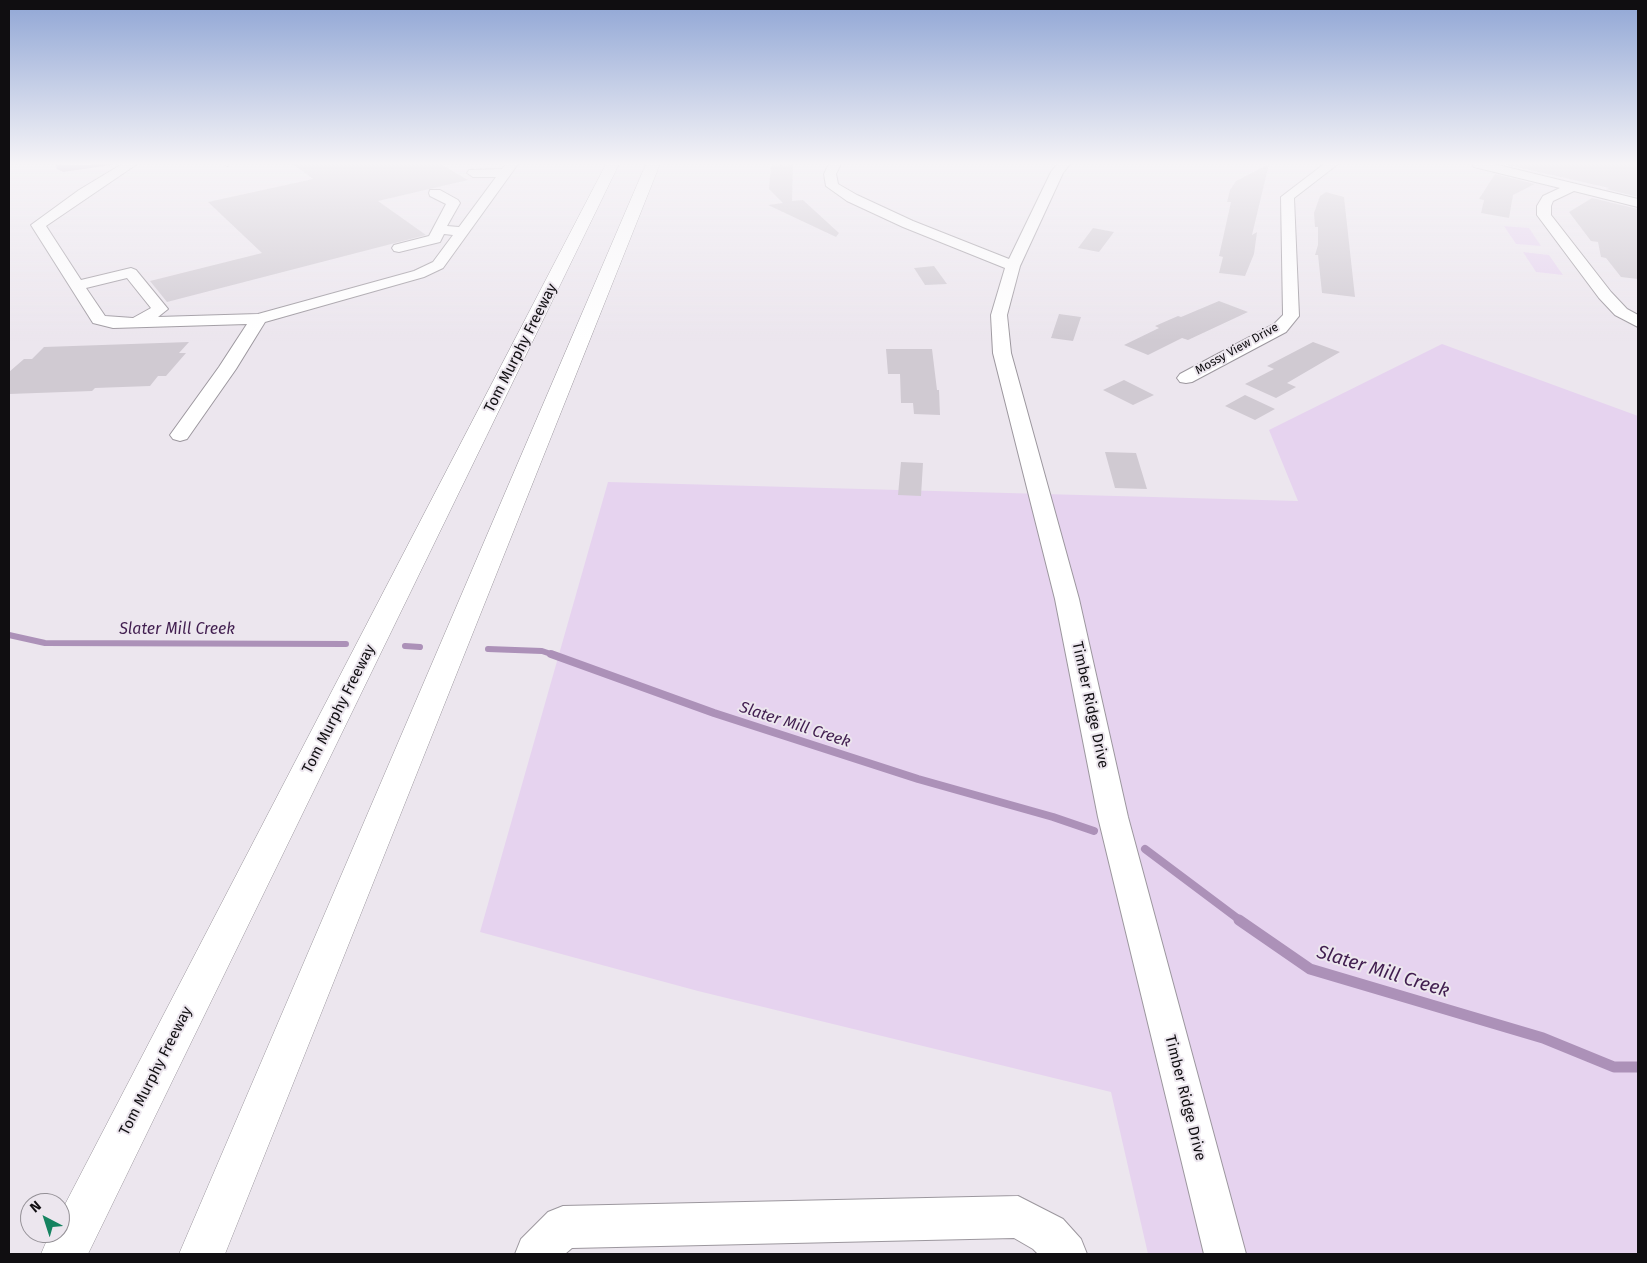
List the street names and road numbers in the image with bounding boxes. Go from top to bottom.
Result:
street label: Tom Murphy Freeway [481,281,561,415]
street label: Mossy View Drive [1193,320,1281,378]
street label: Timber Ridge Drive [1068,640,1112,770]
street label: Tom Murphy Freeway [299,642,379,776]
street label: Tom Murphy Freeway [116,1004,196,1138]
street label: Timber Ridge Drive [1161,1033,1209,1163]

